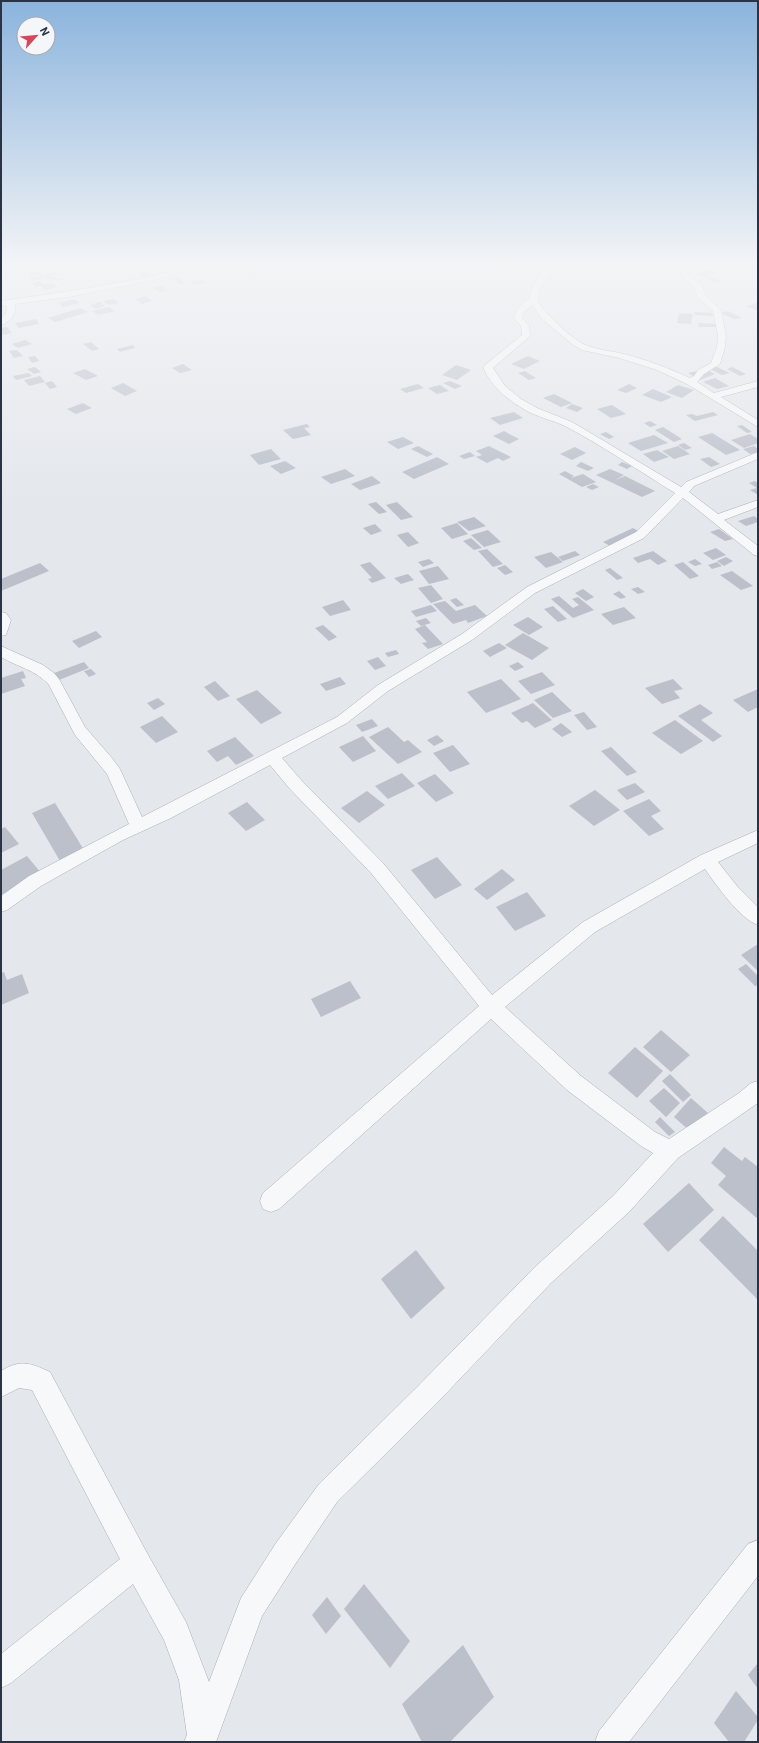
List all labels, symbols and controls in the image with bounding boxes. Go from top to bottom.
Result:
north arrow [16,16,56,56]
text: N [37,25,52,38]

